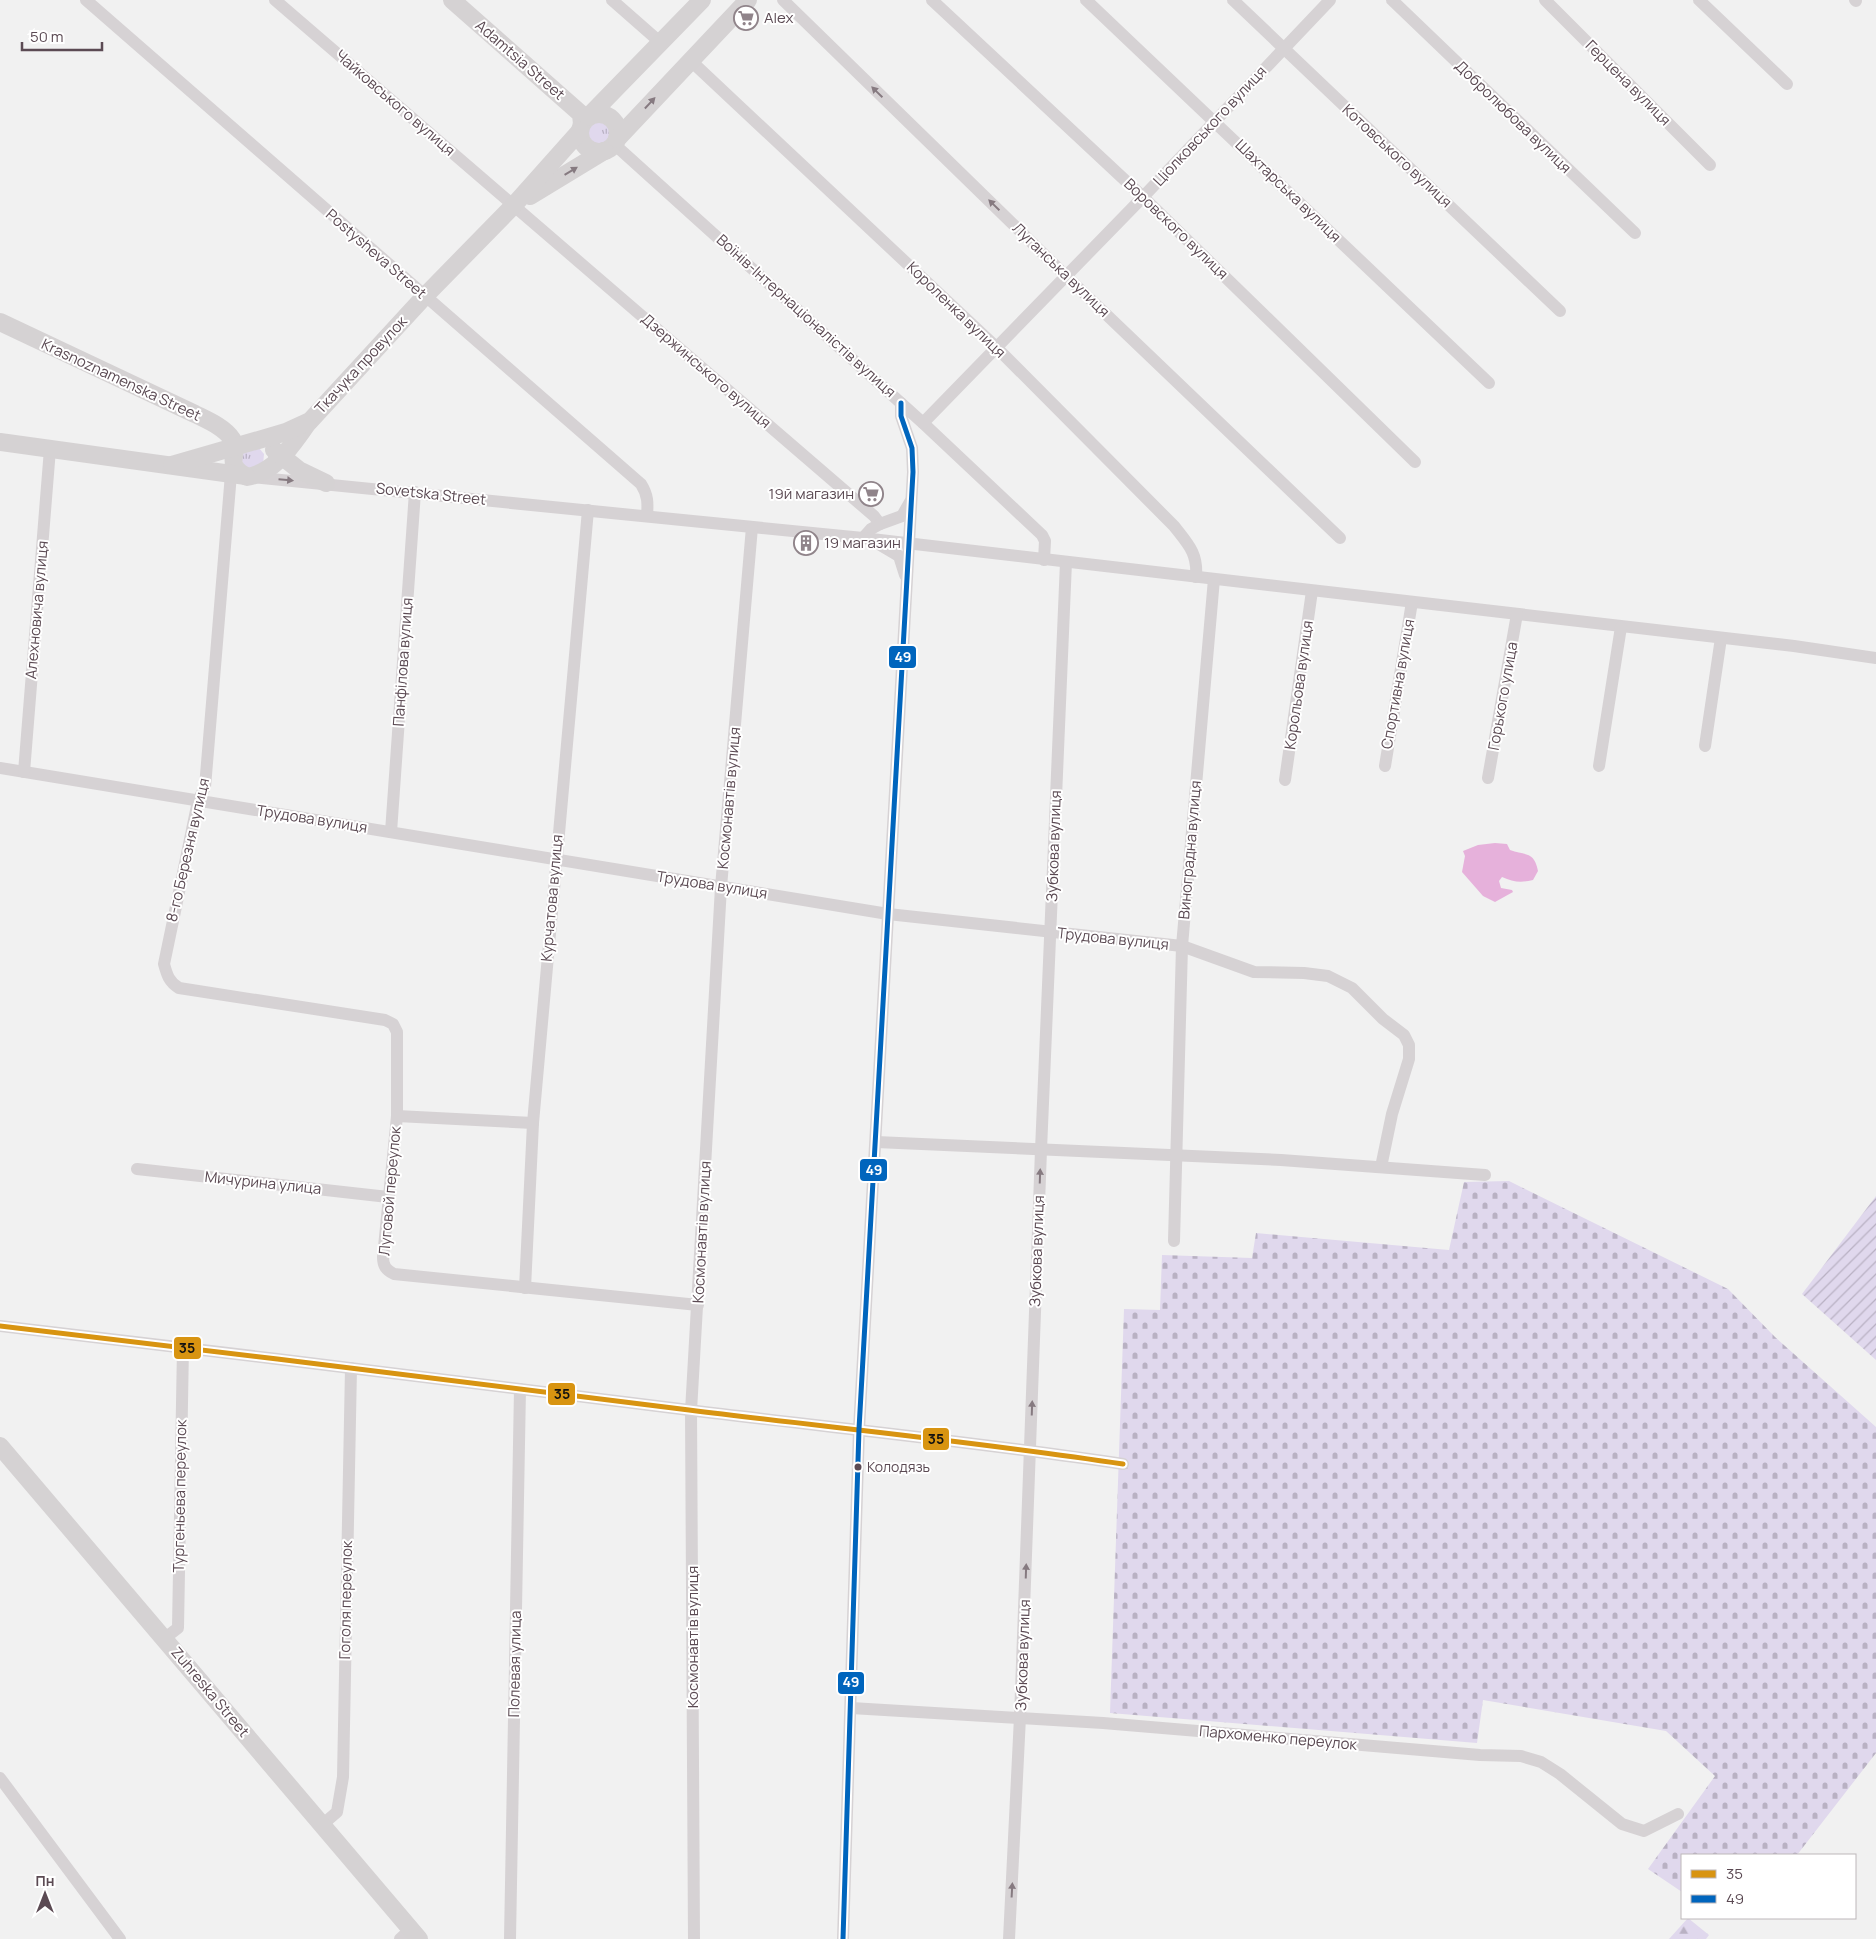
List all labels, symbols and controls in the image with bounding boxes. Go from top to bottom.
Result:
supermarket icon: Alex [733,5,759,31]
place label: Alex [764,7,793,28]
street label: Adamtsia Street [471,15,570,104]
scale bar [22,20,102,52]
text: 50 m [30,26,64,47]
street label: Герцена вулиця [1581,35,1676,130]
street label: Чайковського вулиця [331,45,460,161]
street label: Добролюбова вулиця [1451,56,1576,178]
street label: Ціолковського вулиця [1148,61,1271,190]
one-way arrow [871,86,883,98]
one-way arrow [644,98,656,110]
street label: Котовського вулиця [1338,99,1457,212]
street label: Шахтарська вулиця [1231,135,1346,247]
one-way arrow [564,167,578,176]
street label: Воровского вулиця [1120,173,1233,284]
one-way arrow [988,199,1000,211]
street label: Postysheva Street [321,204,431,303]
street label: Луганська вулиця [1008,218,1115,322]
street label: Воїнів-Інтернаціоналістів вулиця [712,229,901,402]
street label: Короленка вулиця [902,257,1011,362]
street label: Дзержинського вулиця [637,308,776,433]
street label: Ткачука провулок [310,311,412,418]
street label: Krasnoznamenska Street [38,333,204,426]
one-way arrow [278,476,294,484]
street label: Sovetska Street [375,477,487,510]
supermarket icon: 19й магазин [858,481,884,507]
place label: 19й магазин [769,483,854,504]
building icon: 19 магазин [793,530,819,556]
place label: 19 магазин [824,532,901,553]
street label: Алехновича вулиця [20,540,53,680]
street label: Панфілова вулиця [388,597,417,727]
street label: Спортивна вулиця [1376,617,1419,751]
street label: Корольова вулиця [1279,619,1318,751]
street label: Горького улица [1483,640,1522,752]
line badge: 49 [888,645,917,669]
text: 49 [895,647,911,666]
street label: Космонавтів вулиця [712,726,745,870]
street label: 8-го Березня вулиця [161,776,214,924]
street label: Виноградна вулиця [1173,780,1206,920]
street label: Зубкова вулиця [1041,790,1066,902]
street label: Трудова вулиця [255,799,369,838]
street label: Курчатова вулиця [535,834,568,962]
street label: Трудова вулиця [655,865,769,904]
street label: Трудова вулиця [1056,922,1170,955]
street label: Луговой переулок [373,1125,406,1257]
line badge: 49 [859,1158,888,1182]
street label: Космонавтів вулиця [687,1160,716,1304]
text: 49 [866,1160,882,1179]
street label: Мичурина улица [204,1166,322,1199]
one-way arrow [1036,1168,1044,1184]
street label: Зубкова вулиця [1024,1195,1049,1307]
line badge: 35 [173,1336,202,1360]
text: 35 [179,1338,195,1357]
line badge: 35 [547,1382,576,1406]
text: 35 [554,1384,570,1403]
one-way arrow [1028,1400,1036,1416]
street label: Тургеньева переулок [168,1419,191,1573]
line badge: 35 [922,1427,950,1451]
text: 35 [928,1429,944,1448]
place label: Колодязь [867,1457,930,1476]
marker: Колодязь [853,1462,863,1472]
street label: Гоголя переулок [334,1540,357,1659]
one-way arrow [1022,1562,1030,1578]
street label: Космонавтів вулиця [682,1566,703,1708]
street label: Зубкова вулиця [1010,1599,1035,1711]
street label: Полевая улица [503,1610,526,1718]
street label: Zuhreska Street [166,1642,254,1741]
line badge: 49 [837,1671,865,1695]
text: 49 [843,1672,859,1691]
street label: Пархоменко переулок [1198,1720,1358,1755]
legend [1681,1854,1856,1919]
text: 35 [1726,1863,1743,1884]
north arrow [20,1869,70,1919]
text: Пн [36,1871,54,1890]
one-way arrow [1008,1882,1016,1898]
text: 49 [1726,1888,1744,1909]

